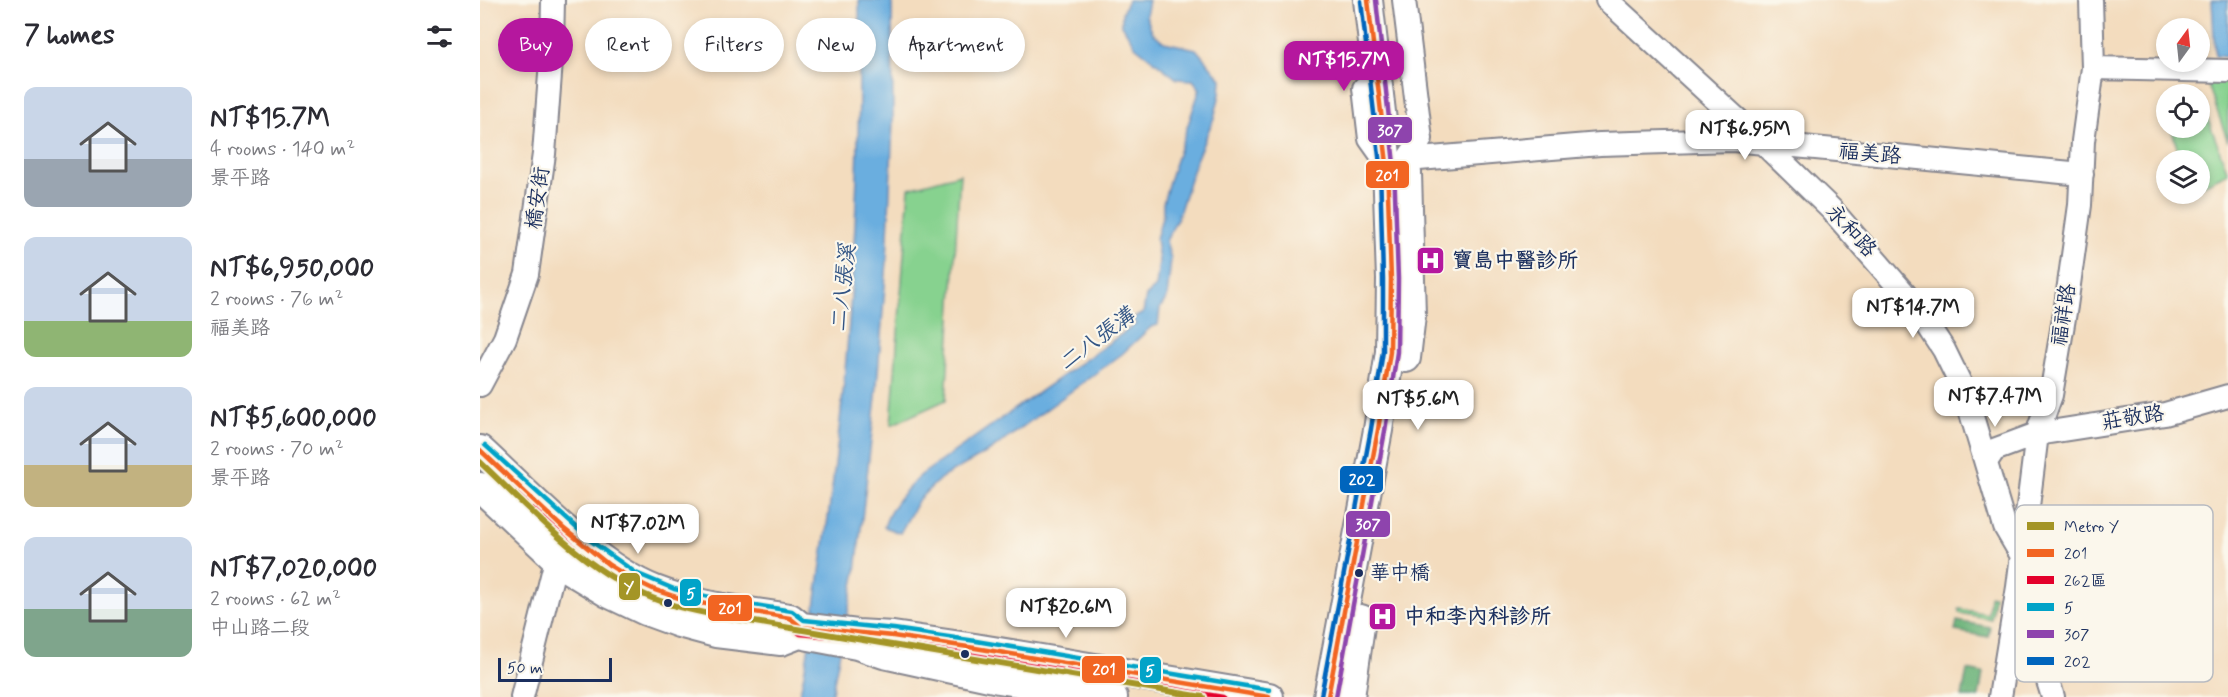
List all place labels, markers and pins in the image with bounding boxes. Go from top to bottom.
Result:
pin: NT$15.7M [1282,41,1406,92]
pin: NT$6.95M [1683,110,1807,161]
hospital icon: 寶島中醫診所 [1415,245,1447,277]
place label: 寶島中醫診所 [1452,247,1578,275]
pin: NT$14.7M [1851,288,1975,339]
pin: NT$7.47M [1933,377,2057,428]
pin: NT$5.6M [1363,380,1473,431]
pin: NT$7.02M [576,504,700,555]
place label: 華中橋 [1370,560,1430,587]
marker: 華中橋 [1353,567,1365,579]
pin: NT$20.6M [1004,588,1128,639]
unlabelled marker [662,597,674,609]
hospital icon: 中和李內科診所 [1367,601,1399,633]
place label: 中和李內科診所 [1404,603,1551,631]
unlabelled marker [959,648,971,660]

